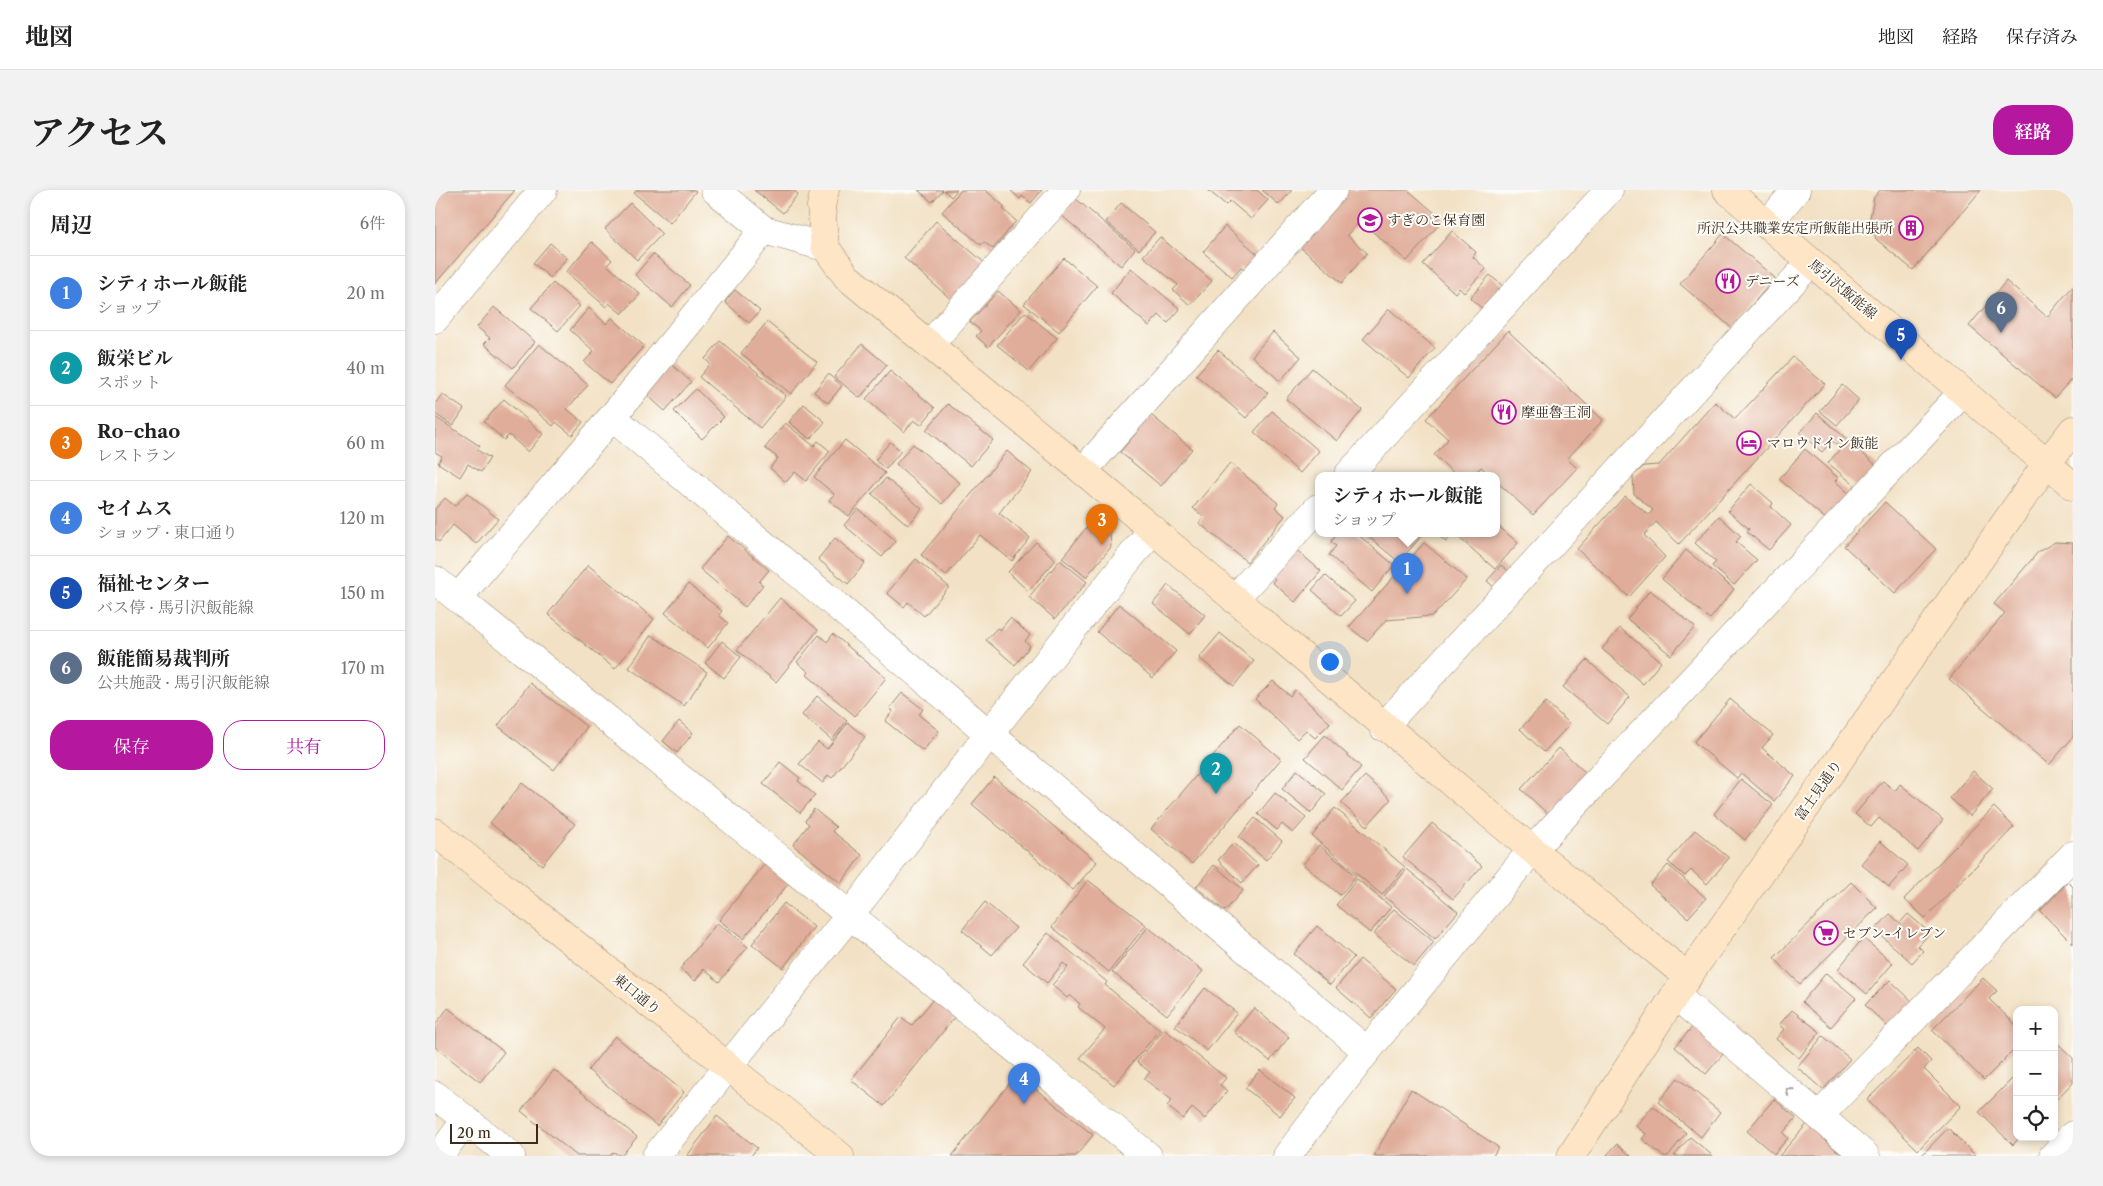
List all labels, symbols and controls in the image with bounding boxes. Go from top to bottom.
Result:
text: 地図 [25,22,73,51]
text: 地図 [1878,26,1914,48]
text: 経路 [1942,26,1978,48]
text: 保存済み [2006,26,2078,48]
button: 経路 [1993,105,2073,155]
text: アクセス [30,111,169,154]
school or university icon: すぎのこ保育園 [1357,207,1383,233]
place label: すぎのこ保育園 [1387,211,1485,229]
text: 周辺 [50,212,92,237]
text: 6件 [360,213,385,233]
building icon: 所沢公共職業安定所飯能出張所 [1898,215,1924,241]
place label: 所沢公共職業安定所飯能出張所 [1697,219,1893,237]
street label: 馬引沢飯能線 [1805,255,1881,323]
restaurant icon: デニーズ [1715,268,1741,294]
text: シティホール飯能 [97,272,247,295]
place label: デニーズ [1745,272,1800,290]
text: 1 [62,283,70,303]
text: 20 m [346,283,385,303]
pin: 6 [1985,292,2017,333]
text: ショップ [97,297,161,317]
pin: 5 [1885,319,1917,360]
text: 飯栄ビル [97,347,173,370]
text: 2 [61,358,71,378]
text: 40 m [346,358,385,378]
text: スポット [97,372,161,392]
restaurant icon: 摩亜魯王洞 [1491,399,1517,425]
place label: 摩亜魯王洞 [1521,403,1591,421]
text: Ro−chao [97,420,180,443]
hotel icon: マロウドイン飯能 [1736,430,1762,456]
text: 3 [61,433,71,453]
text: 60 m [346,433,385,453]
place label: マロウドイン飯能 [1767,434,1878,452]
text: レストラン [97,445,177,465]
popup [1315,472,1500,537]
text: シティホール飯能 [1332,484,1483,507]
text: セイムス [97,497,172,520]
pin: 3 [1086,504,1118,545]
text: 4 [61,508,71,528]
text: 120 m [340,508,385,528]
text: ショップ [1332,509,1396,529]
text: ショップ · 東口通り [97,522,238,542]
pin: 1 [1391,553,1423,594]
text: 福祉センター [97,572,210,595]
text: 5 [62,583,70,603]
text: 150 m [340,583,385,603]
text: バス停 · 馬引沢飯能線 [97,597,254,617]
text: 飯能簡易裁判所 [97,647,230,670]
your location [1317,649,1343,675]
text: 6 [61,658,71,678]
text: 170 m [341,658,385,678]
text: 公共施設 · 馬引沢飯能線 [97,672,270,692]
button: 保存 [50,720,213,770]
button: 共有 [223,720,385,770]
pin: 2 [1200,753,1232,794]
street label: 富士見通り [1791,756,1845,824]
supermarket icon: セブン-イレブン [1813,920,1839,946]
place label: セブン-イレブン [1843,924,1946,942]
street label: 東口通り [610,969,664,1019]
map controls [2013,1006,2058,1141]
button: + [2013,1006,2058,1051]
button: − [2013,1051,2058,1096]
pin: 4 [1008,1063,1040,1104]
one-way arrow [1785,1087,1794,1096]
button: locate [2013,1096,2058,1141]
scale bar [450,1121,537,1144]
text: 20 m [457,1124,491,1142]

